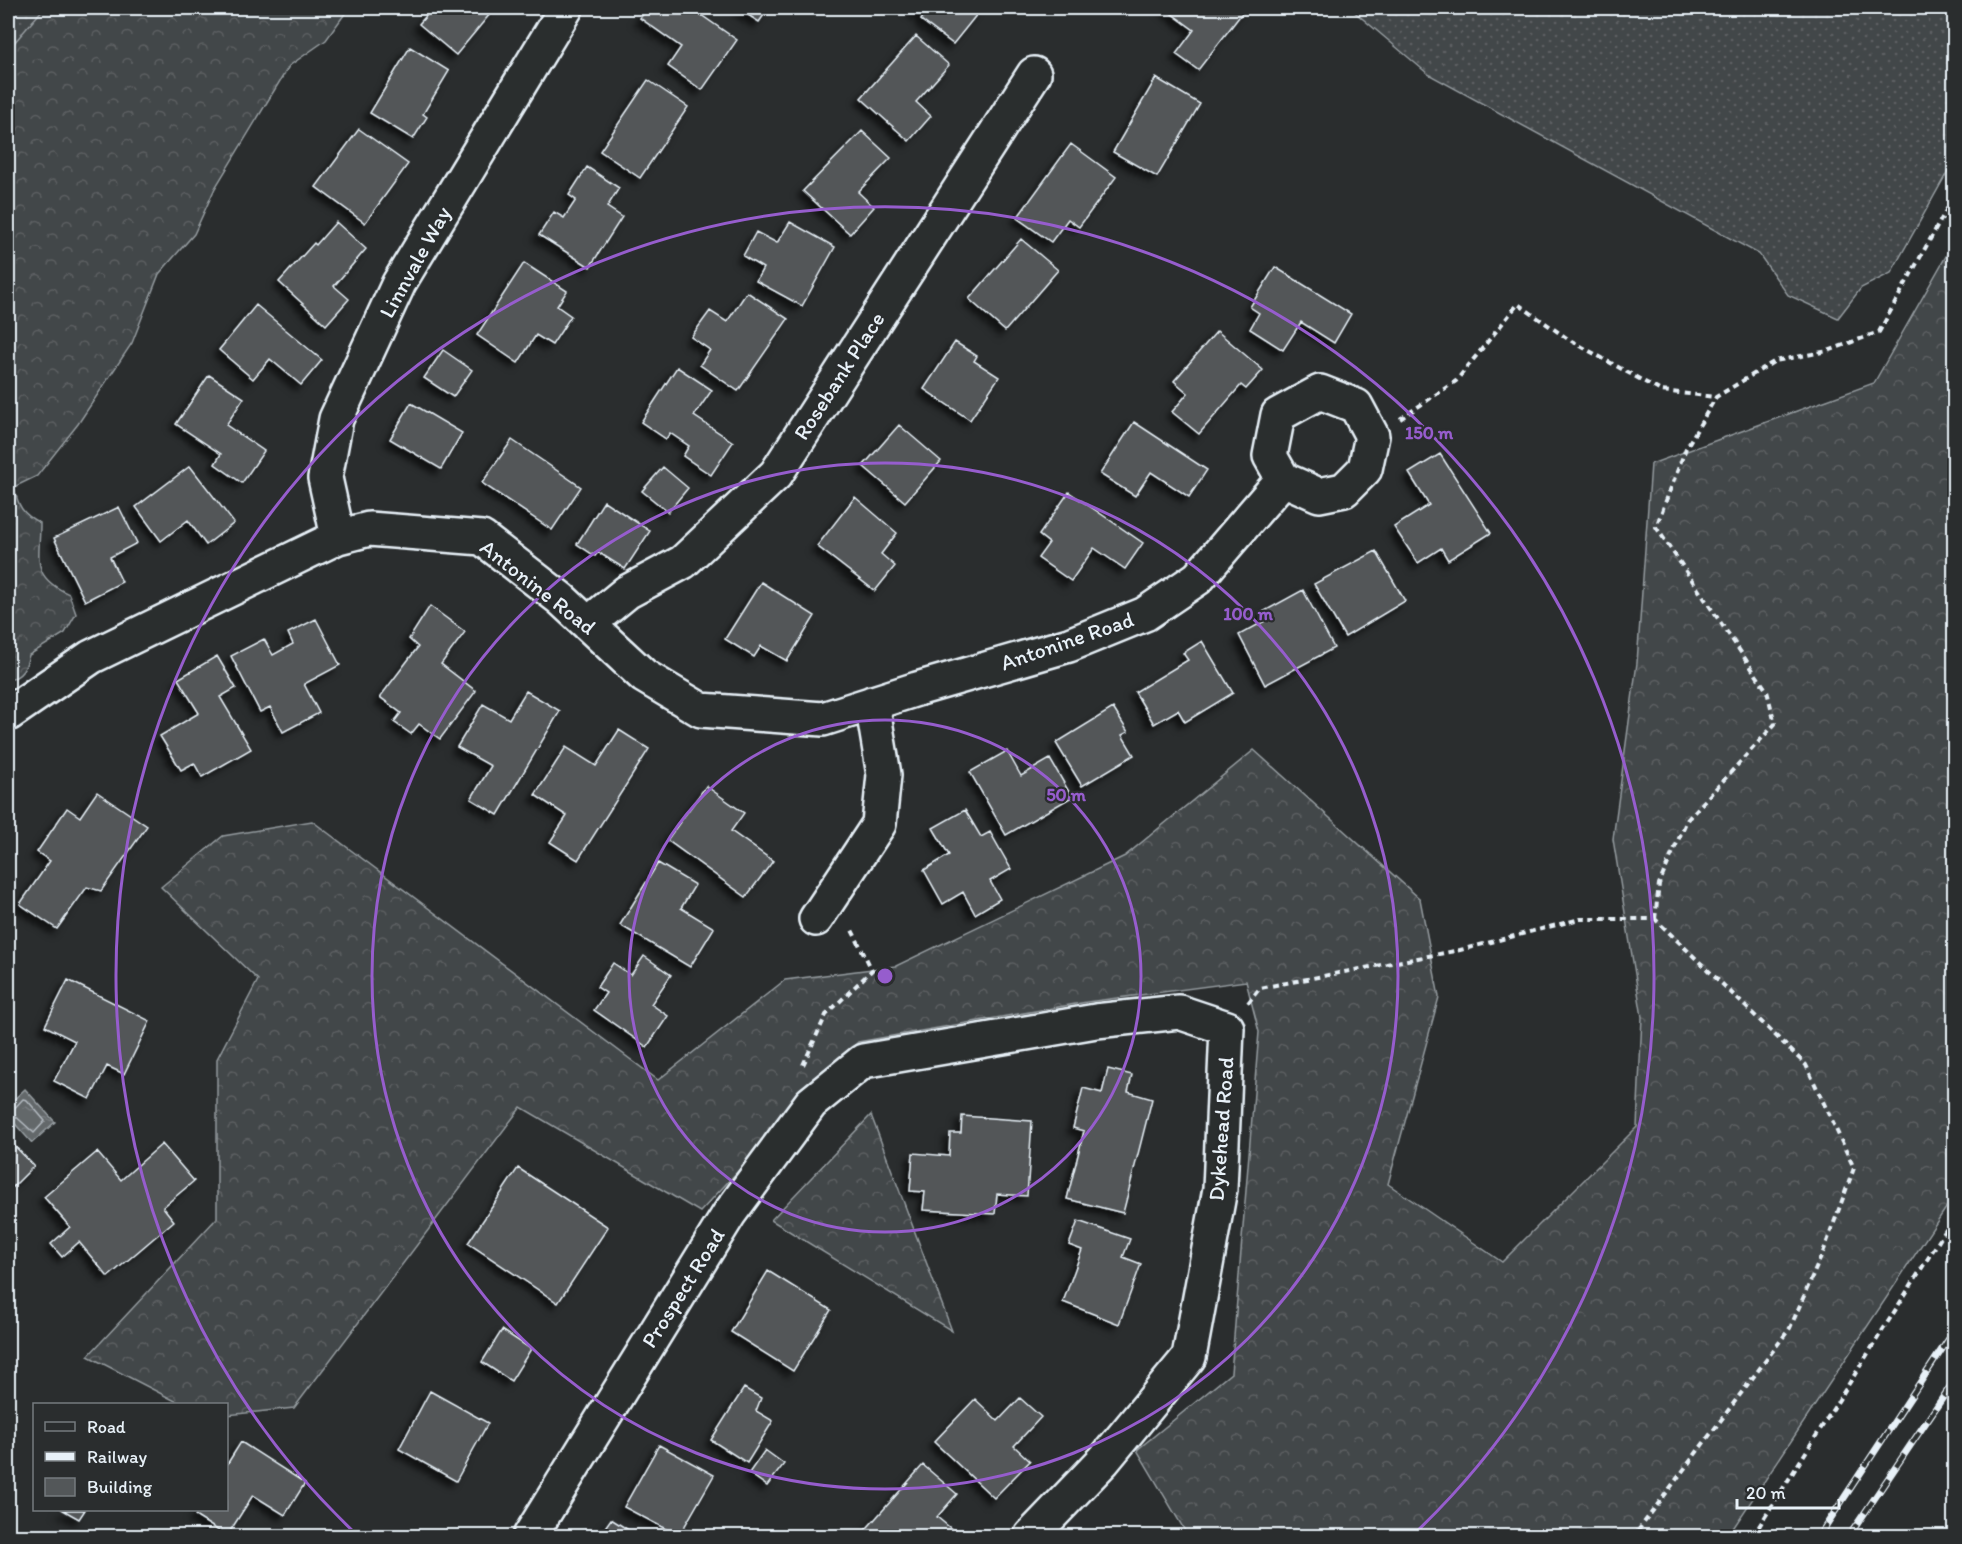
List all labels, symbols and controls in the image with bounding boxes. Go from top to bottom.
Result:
street label: Linnvale Way [373,201,457,323]
street label: Rosebank Place [788,307,890,445]
text: 150 m [1405,422,1454,444]
street label: Antonine Road [475,534,601,641]
text: 100 m [1223,603,1274,625]
street label: Antonine Road [997,606,1137,676]
text: 50 m [1046,784,1087,806]
centre of rings [875,966,895,986]
street label: Dykehead Road [1203,1056,1240,1202]
street label: Prospect Road [636,1223,730,1353]
legend [33,1403,228,1511]
text: Road [87,1416,126,1438]
text: Railway [87,1446,148,1468]
scale bar [1737,1472,1839,1510]
text: Building [87,1476,153,1498]
text: 20 m [1746,1482,1786,1504]

